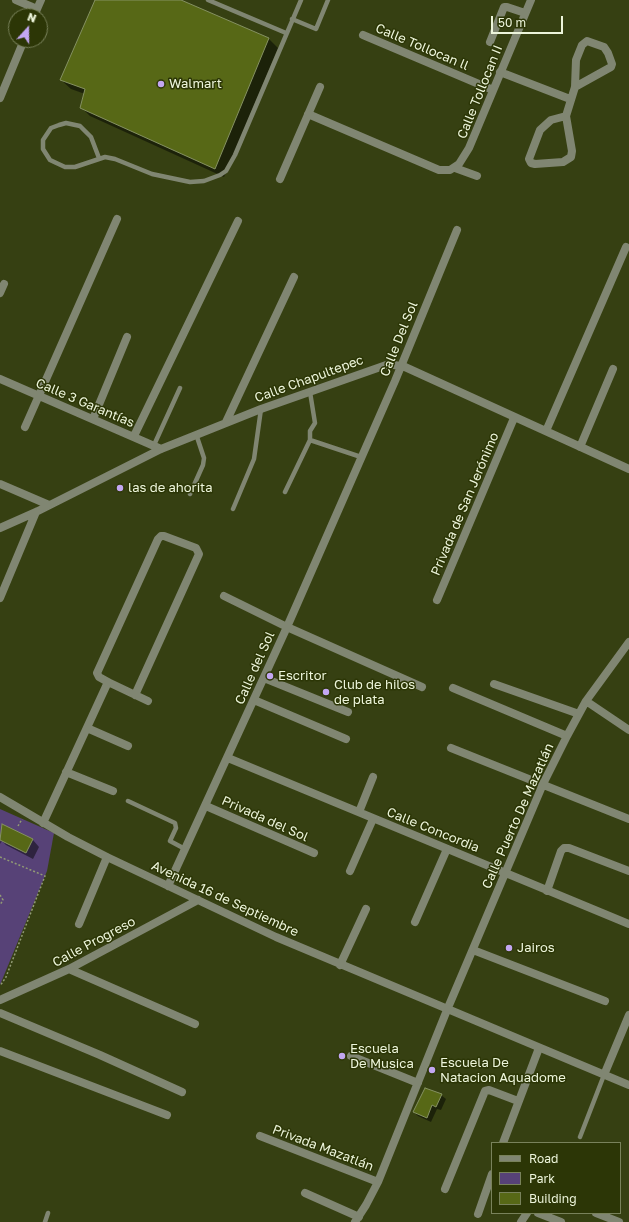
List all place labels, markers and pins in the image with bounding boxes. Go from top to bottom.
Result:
place label: Walmart [169,76,222,92]
marker: Walmart [156,79,166,89]
place label: las de ahorita [128,480,213,496]
marker: las de ahorita [115,483,125,493]
place label: Escritor [278,668,327,684]
marker: Escritor [265,671,275,681]
place label: Club de hilos de plata [334,677,415,708]
marker: Club de hilos de plata [321,687,331,697]
place label: Jairos [517,940,555,956]
marker: Jairos [504,943,514,953]
place label: Escuela De Musica [350,1041,414,1072]
marker: Escuela De Musica [337,1051,347,1061]
place label: Escuela De Natacion Aquadome [440,1055,566,1086]
marker: Escuela De Natacion Aquadome [427,1065,437,1075]

